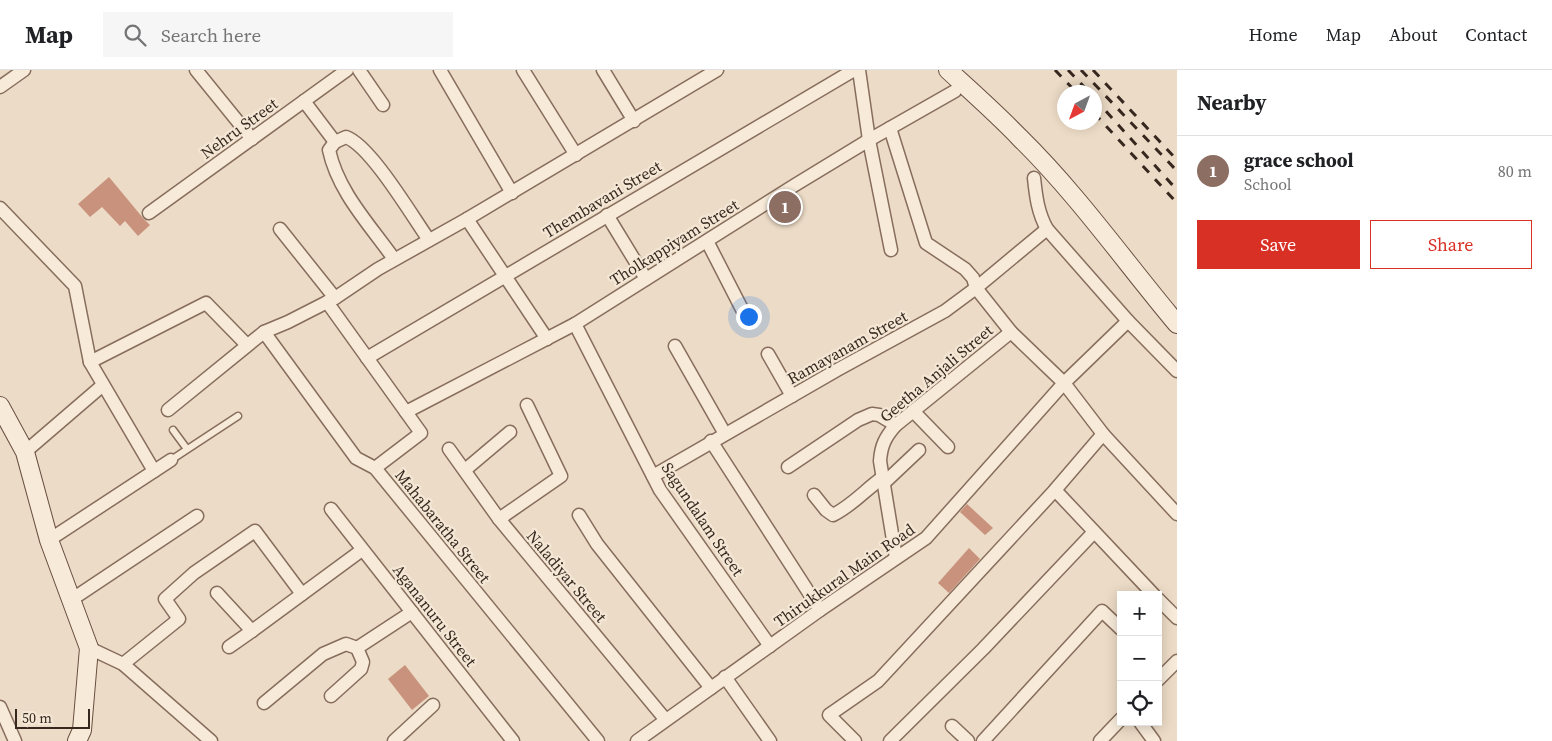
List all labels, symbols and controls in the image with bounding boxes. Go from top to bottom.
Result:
search box [103,12,453,57]
text: Map [25,18,73,51]
icon: search [121,21,149,49]
text: Search here [161,22,261,48]
text: Home [1249,22,1298,47]
text: Map [1326,22,1361,47]
text: About [1389,22,1437,47]
text: Contact [1465,22,1527,47]
north arrow [1057,85,1102,130]
text: Nearby [1197,88,1267,117]
street label: Nehru Street [196,92,283,163]
text: grace school [1244,147,1354,173]
street label: Thembavani Street [539,155,666,243]
text: 1 [1209,160,1217,182]
text: 80 m [1498,160,1532,182]
text: School [1244,173,1292,195]
pin: 1 [769,188,801,226]
street label: Tholkappiyam Street [606,193,743,290]
button: Save [1197,220,1360,269]
button: Share [1370,220,1532,269]
your location [736,304,762,330]
street label: Ramayanam Street [783,304,912,389]
street label: Geetha Anjali Street [875,319,998,427]
street label: Sagundalam Street [657,458,750,581]
street label: Mahabaratha Street [390,465,496,588]
street label: Thirukkural Main Road [769,518,919,632]
street label: Naladiyar Street [522,525,613,627]
street label: Agananuru Street [388,559,482,671]
map controls [1117,591,1162,726]
button: + [1117,591,1162,636]
button: − [1117,636,1162,681]
button: locate [1117,681,1162,726]
scale bar [15,706,90,729]
text: 50 m [22,708,52,728]

